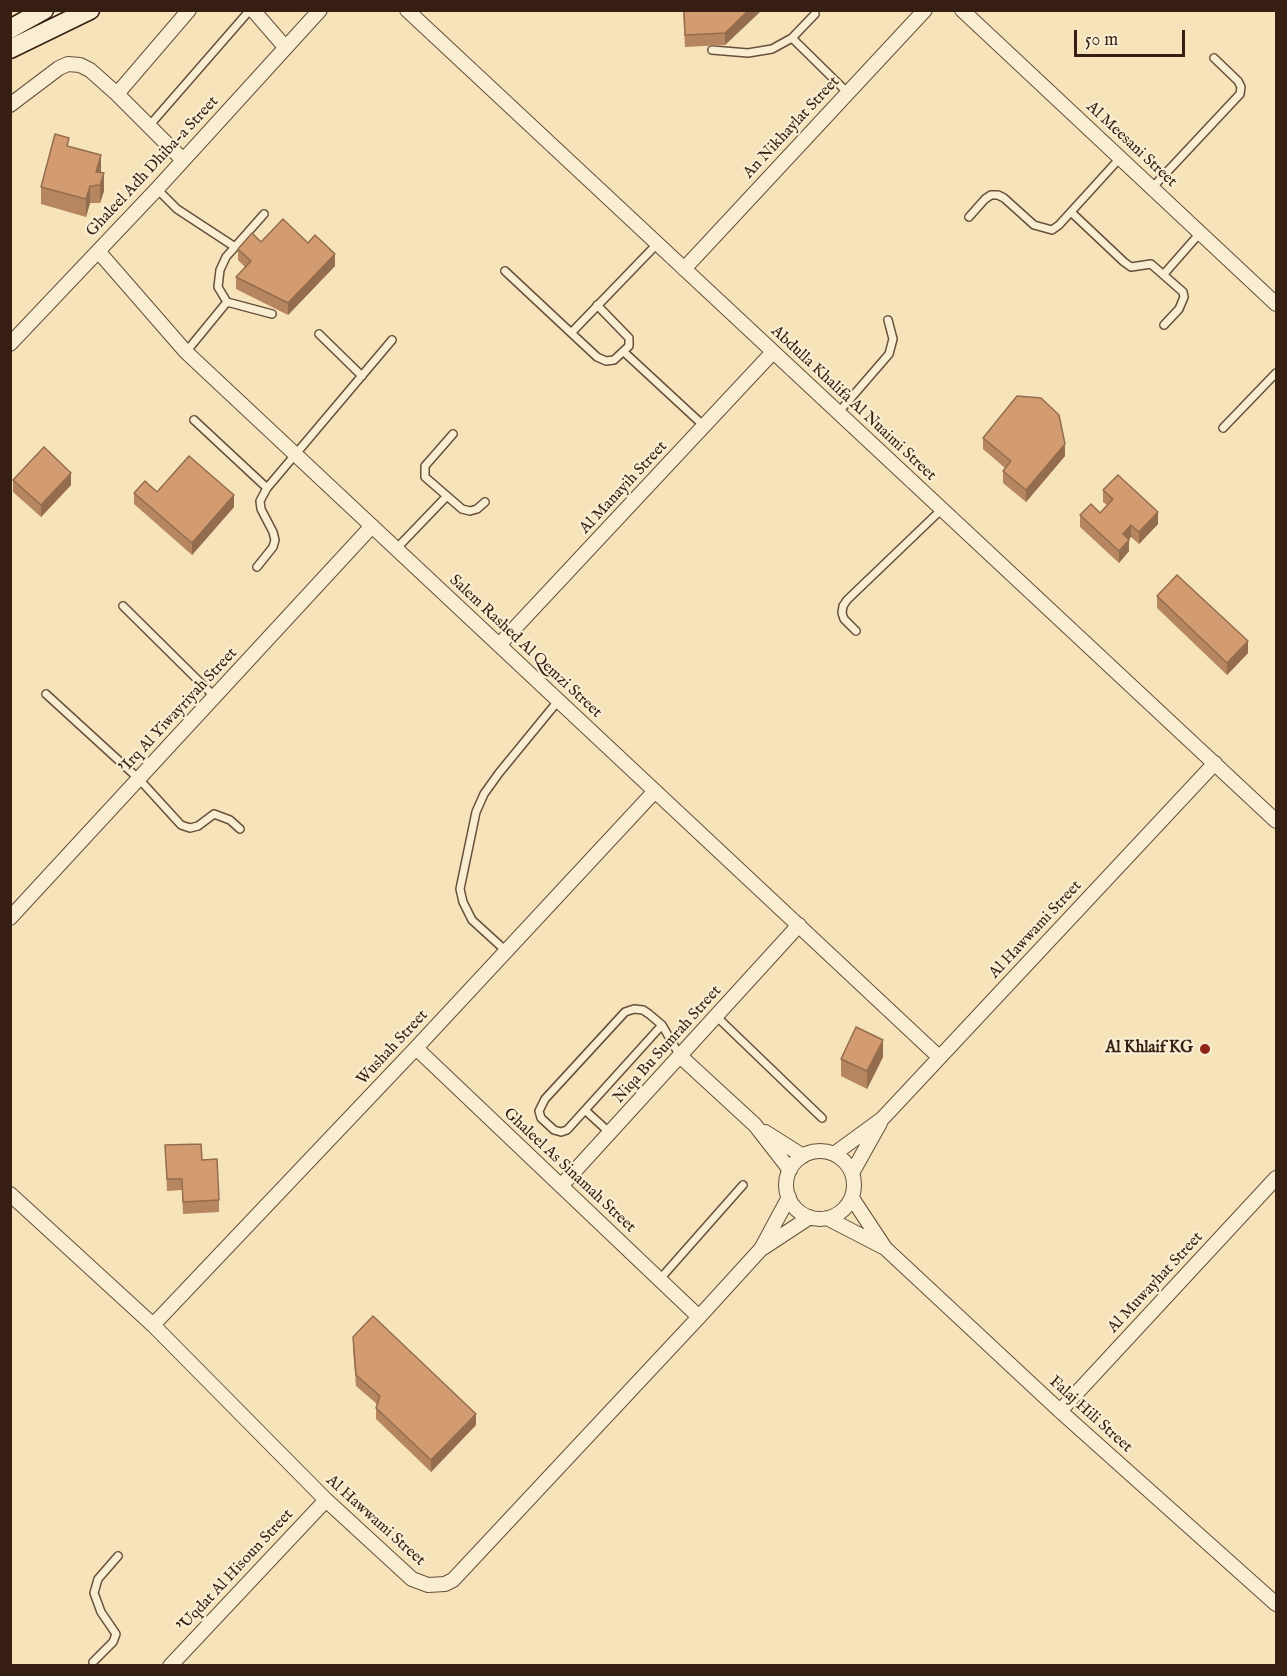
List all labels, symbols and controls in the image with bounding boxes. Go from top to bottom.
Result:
scale bar [1077,18,1188,56]
text: 50 m [1085,29,1118,52]
street label: An Nikhaylat Street [740,73,844,183]
street label: Ghaleel Adh Dhiba-a Street [83,93,223,241]
street label: Al Meesani Street [1082,98,1180,192]
street label: Abdulla Khalifa Al Nuaimi Street [766,322,940,486]
street label: Al Manayih Street [576,438,672,538]
street label: Salem Rashed Al Qemzi Street [445,571,605,723]
street label: 'Irq Al Yiwayriyah Street [116,644,242,778]
street label: Al Hawwami Street [986,877,1086,983]
street label: Niqa Bu Sumrah Street [610,982,726,1108]
street label: Wushah Street [353,1006,433,1090]
place label: Al Khlaif KG [1105,1039,1193,1059]
marker: Al Khlaif KG [1198,1042,1212,1056]
street label: Ghaleel As Sinamah Street [499,1105,639,1237]
street label: Al Muwayhat Street [1104,1229,1208,1337]
street label: Falaj Hili Street [1044,1373,1136,1457]
street label: Al Hawwami Street [321,1471,429,1571]
street label: 'Uqdat Al Hisoun Street [174,1506,298,1636]

